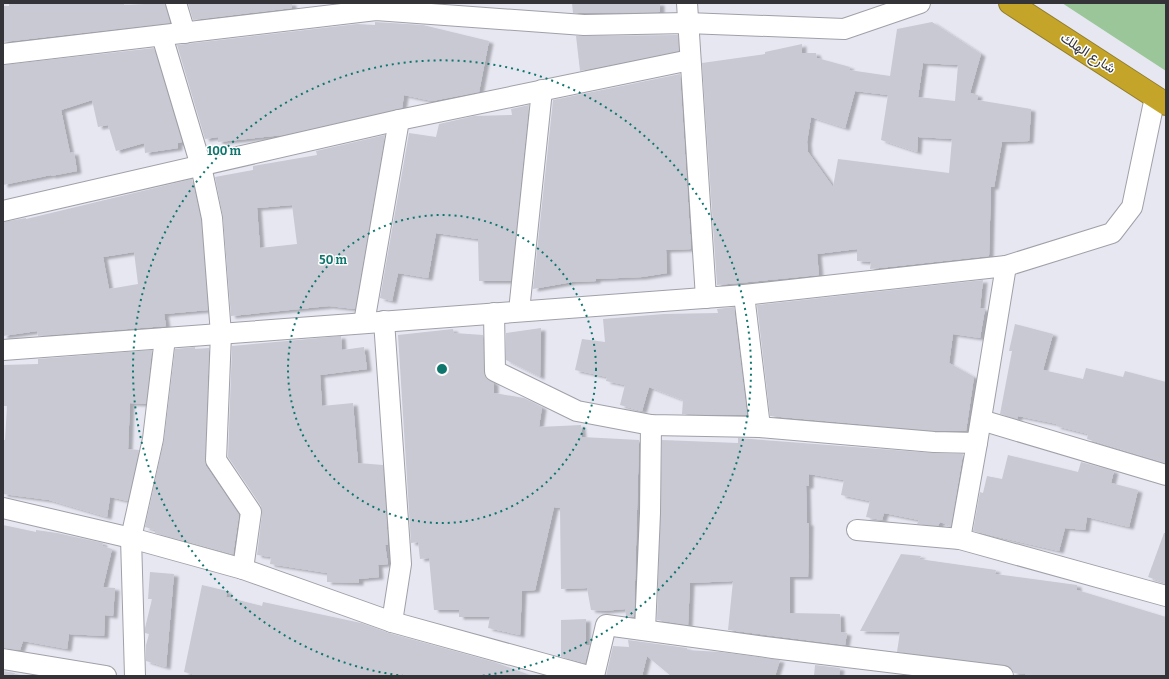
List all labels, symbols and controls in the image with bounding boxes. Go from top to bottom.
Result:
street label: شارع الهلك [1056,29,1119,79]
text: 100 m [207,144,242,158]
text: 50 m [319,253,347,267]
centre of rings [435,362,449,376]

